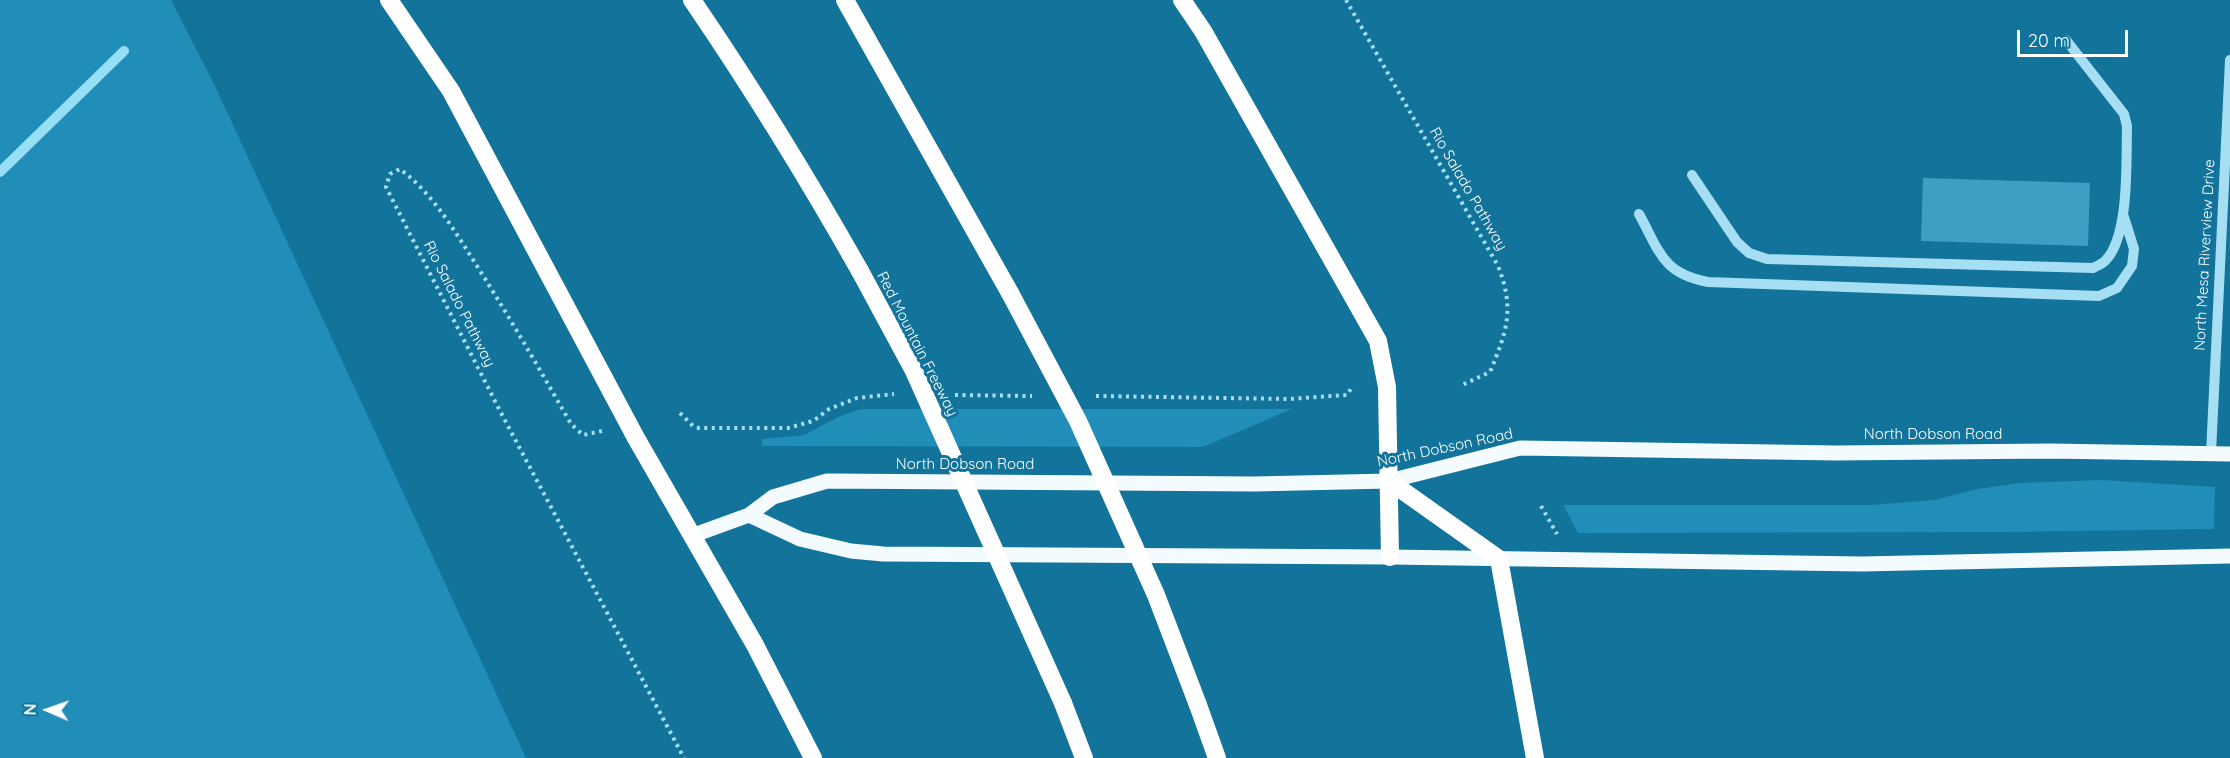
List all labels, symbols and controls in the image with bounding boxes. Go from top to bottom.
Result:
scale bar [2020,18,2131,56]
text: 20 m [2028,29,2070,52]
street label: Rio Salado Pathway [1425,124,1511,254]
street label: North Mesa Riverview Drive [2191,159,2219,351]
street label: Rio Salado Pathway [419,238,499,370]
street label: Red Mountain Freeway [873,269,961,419]
street label: North Dobson Road [1375,425,1515,471]
street label: North Dobson Road [1864,425,2002,443]
street label: North Dobson Road [896,455,1034,473]
north arrow [18,680,78,740]
text: N [20,703,40,716]

